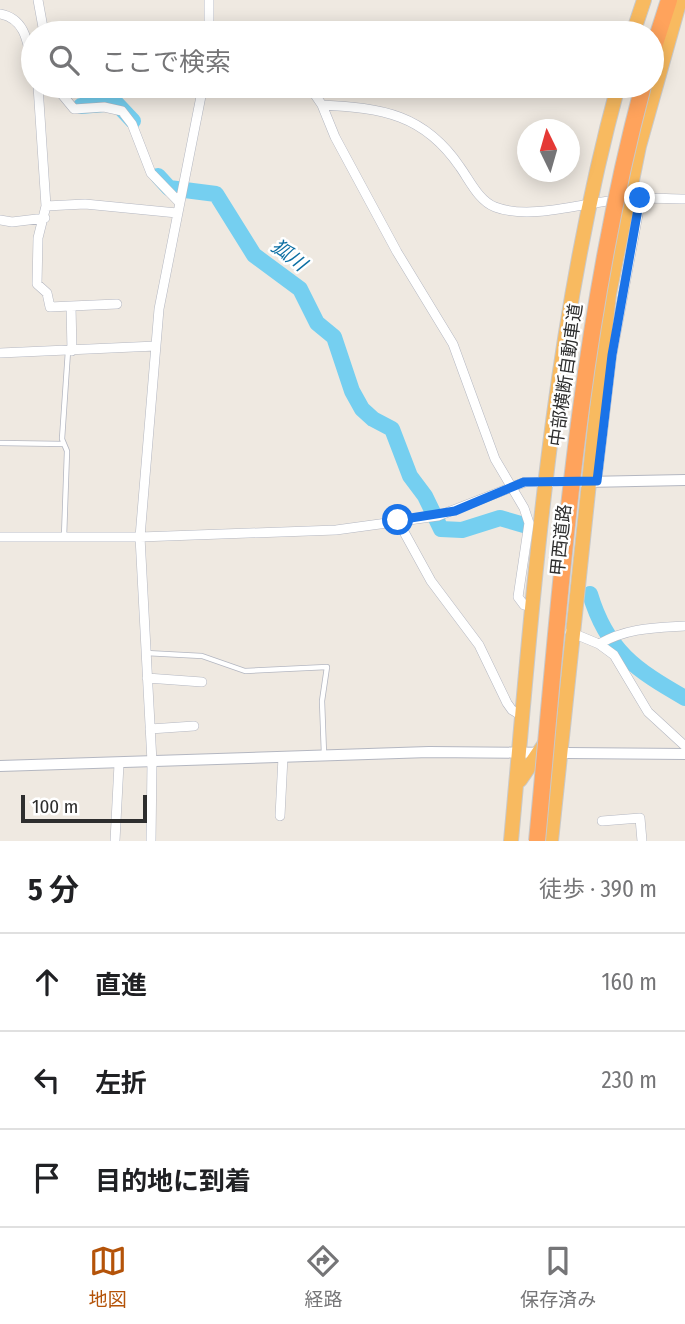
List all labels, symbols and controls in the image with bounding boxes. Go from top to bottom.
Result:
search box [21,21,664,98]
icon: search [45,41,83,79]
text: ここで検索 [101,47,231,78]
north arrow [517,119,580,182]
route end [624,182,655,213]
water label: 狐川 [267,234,313,277]
street label: 中部横断自動車道 [545,302,587,448]
street label: 甲西道路 [546,503,576,577]
route start [382,504,413,535]
scale bar [21,792,147,824]
text: 100 m [32,795,78,818]
text: 5 分 [28,872,79,908]
text: 徒歩 · 390 m [539,875,657,903]
icon: ahead [28,963,66,1001]
text: 160 m [602,968,657,996]
text: 直進 [95,970,147,1001]
icon: left [28,1061,66,1099]
text: 230 m [601,1066,657,1094]
text: 左折 [95,1068,147,1099]
icon: arrive [28,1159,66,1197]
text: 目的地に到着 [95,1166,251,1197]
tab: 地図 [89,1242,127,1311]
tab: 経路 [304,1242,342,1311]
tab: 保存済み [520,1242,596,1311]

